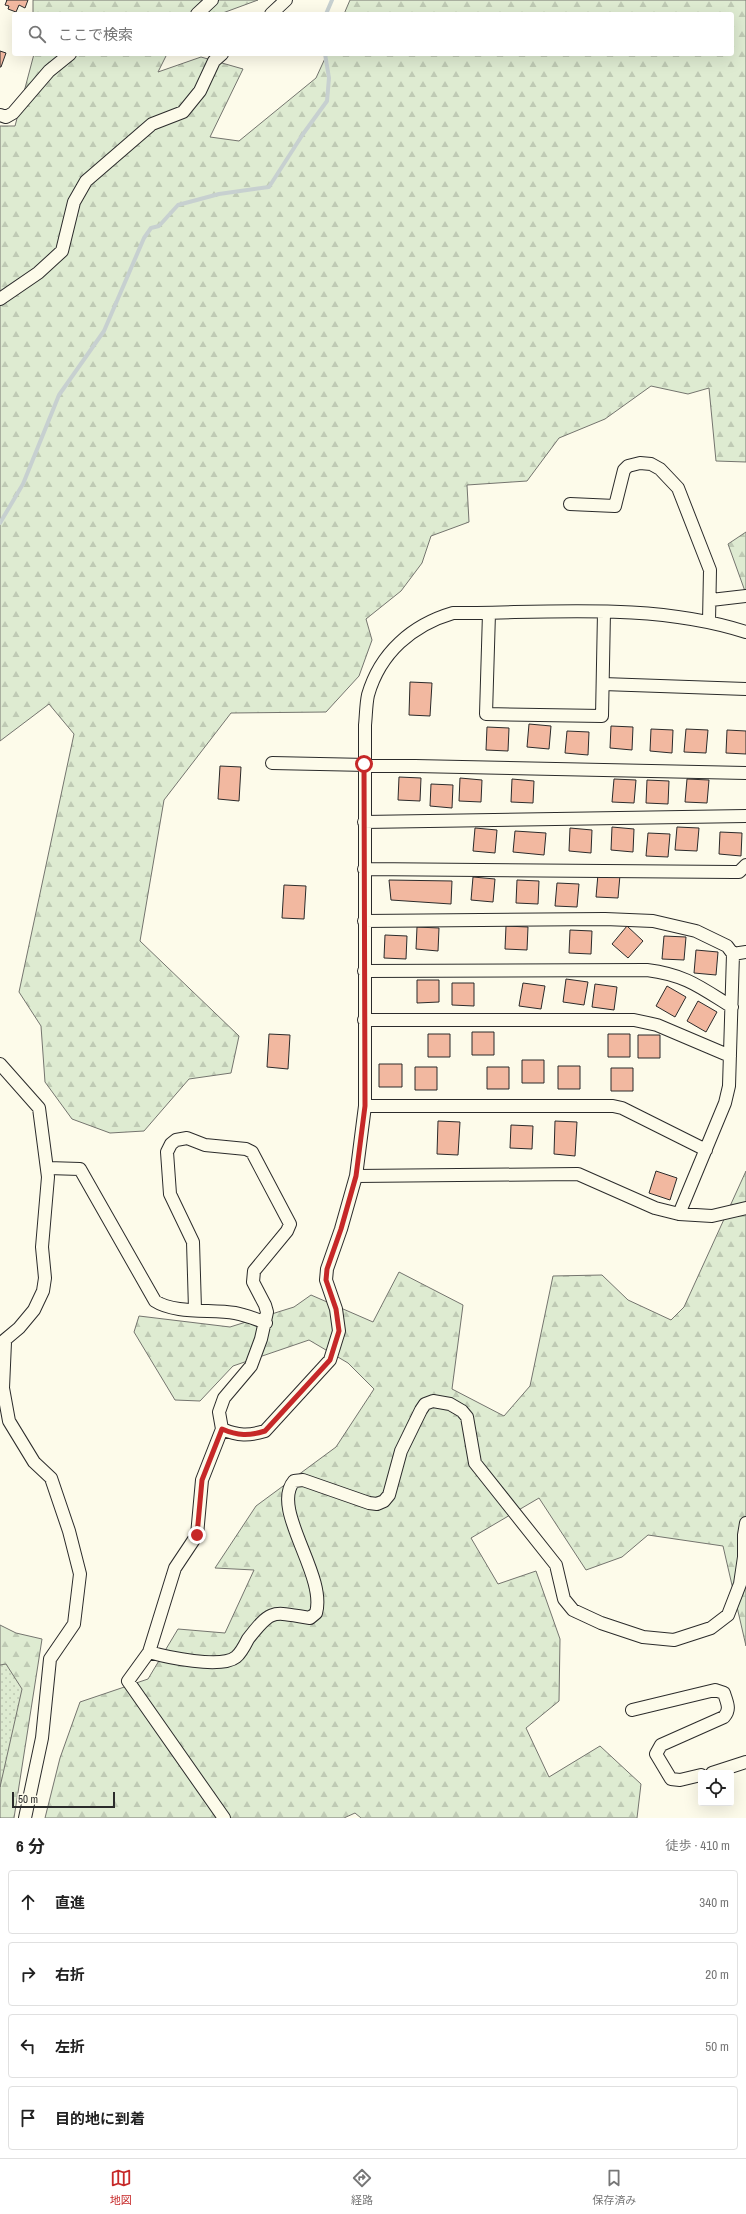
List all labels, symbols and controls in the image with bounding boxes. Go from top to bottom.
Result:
search box [12,12,734,56]
icon: search [26,23,48,45]
text: ここで検索 [58,24,133,45]
route start [355,755,373,773]
route end [188,1526,206,1544]
map controls [698,1770,734,1806]
button: locate [698,1770,734,1806]
scale bar [12,1790,115,1809]
text: 50 m [18,1792,38,1806]
text: 6 分 [16,1834,45,1857]
text: 徒歩 · 410 m [665,1837,730,1854]
icon: ahead [17,1891,39,1913]
text: 直進 [55,1892,85,1913]
text: 340 m [699,1894,729,1911]
icon: right [17,1963,39,1985]
text: 右折 [55,1964,85,1985]
text: 20 m [705,1966,729,1983]
icon: left [17,2035,39,2057]
text: 左折 [55,2036,85,2057]
text: 50 m [705,2038,729,2055]
icon: arrive [17,2107,39,2129]
text: 目的地に到着 [55,2108,145,2129]
tab: 地図 [110,2167,132,2207]
tab: 経路 [351,2167,373,2207]
tab: 保存済み [592,2167,636,2207]

